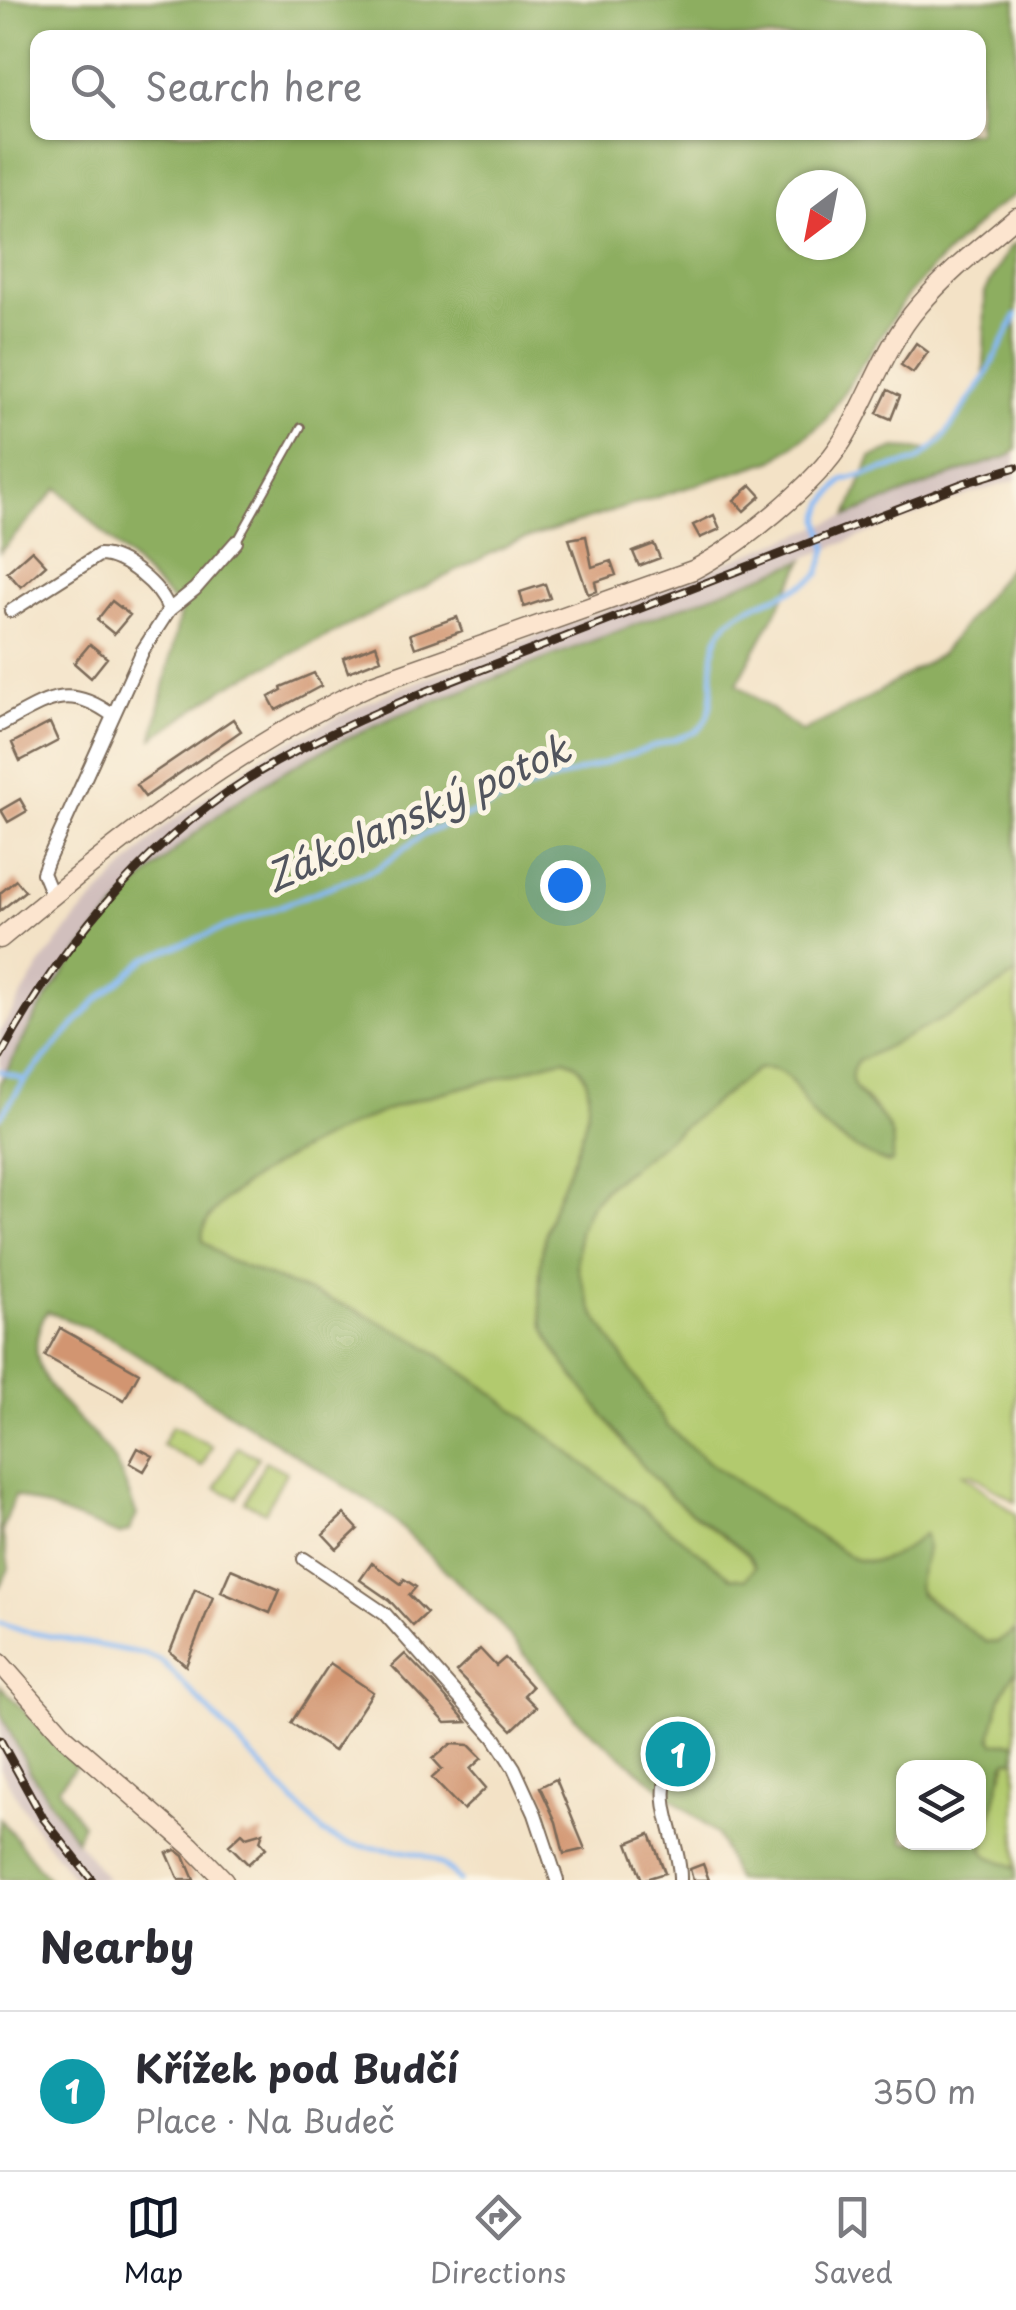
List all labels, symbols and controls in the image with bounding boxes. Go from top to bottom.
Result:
search box [30,30,986,140]
text: Search here [145,57,362,114]
icon: search [65,58,120,113]
north arrow [776,170,866,260]
water label: Zákolanský potok [255,718,580,905]
your location [540,860,591,911]
pin: 1 [646,1716,710,1792]
map controls [896,1760,986,1850]
button: layers [896,1760,986,1850]
text: Nearby [40,1914,194,1977]
text: Křížek pod Budčí [135,2039,458,2096]
text: 1 [65,2067,80,2115]
text: 350 m [872,2067,976,2115]
text: Place · Na Budeč [135,2096,395,2144]
tab: Map [123,2190,183,2293]
tab: Directions [430,2190,566,2293]
tab: Saved [813,2190,893,2293]

